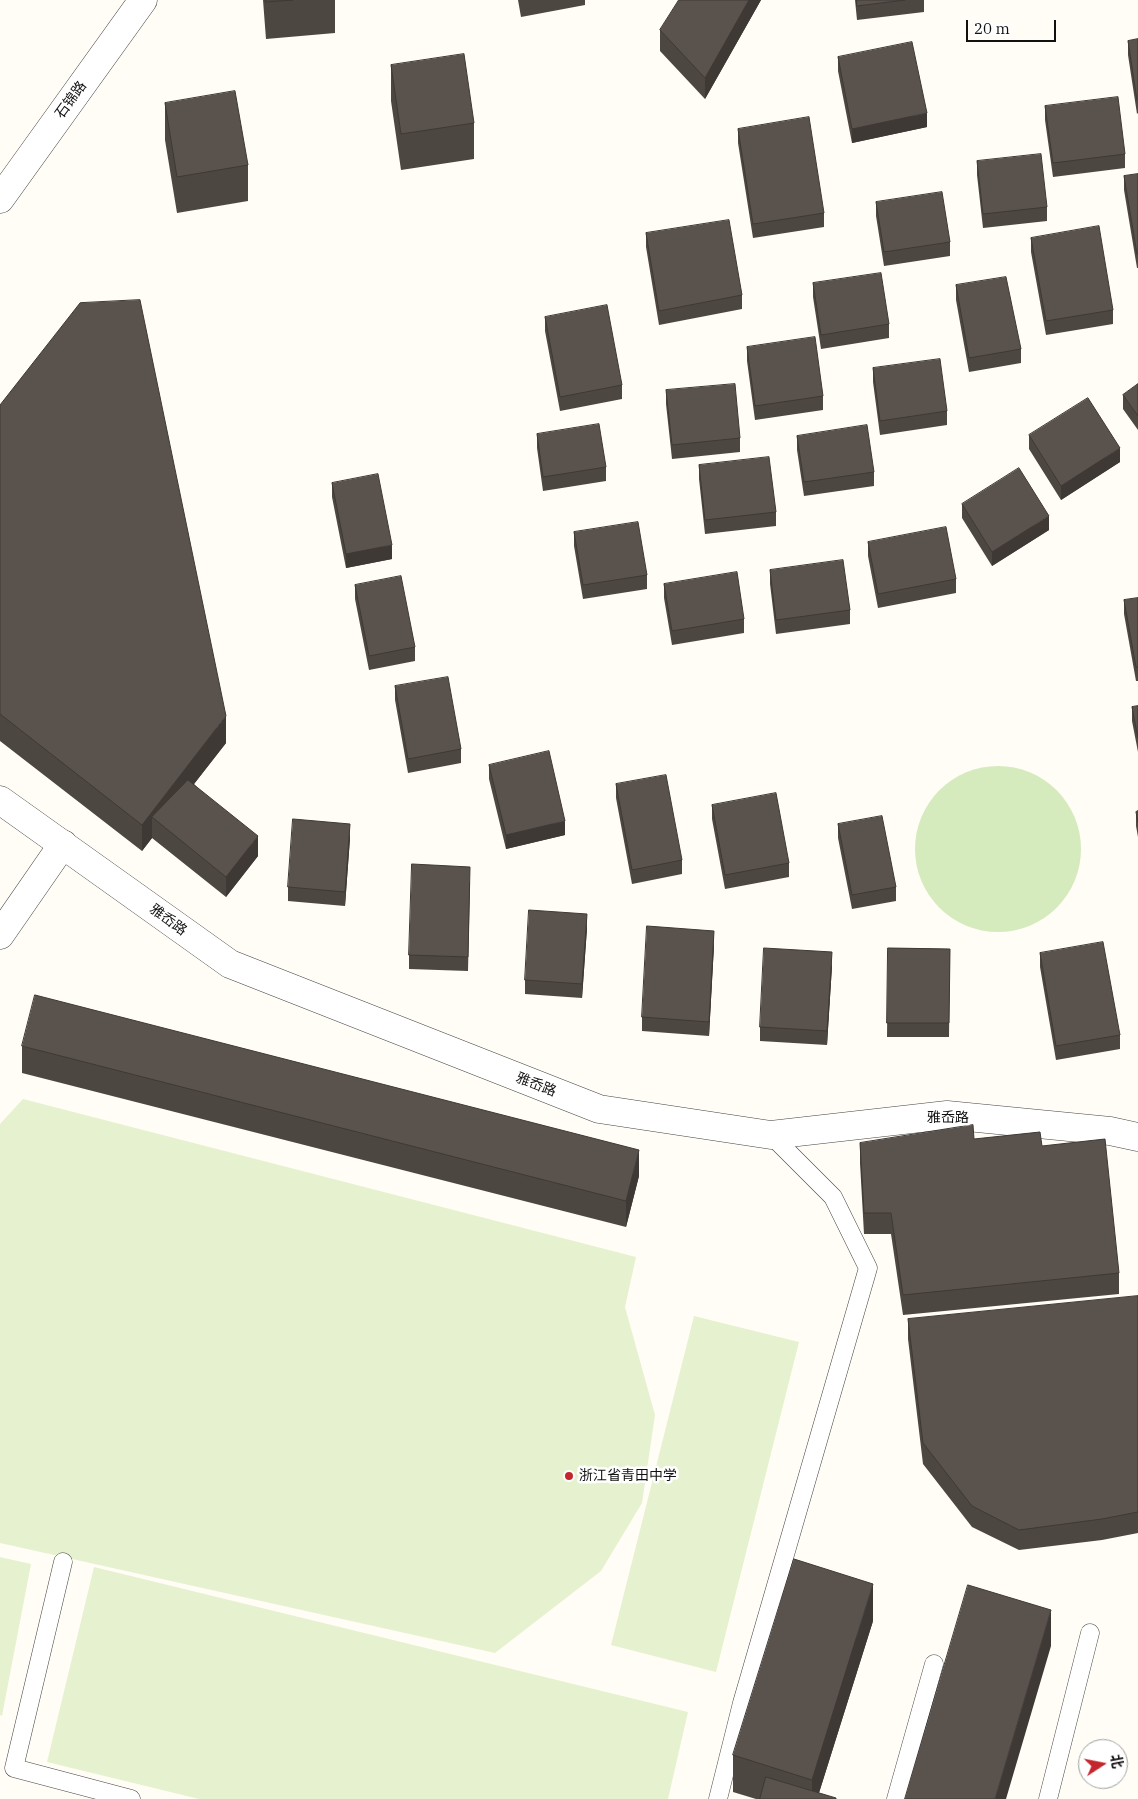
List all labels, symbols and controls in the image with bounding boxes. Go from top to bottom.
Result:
scale bar [968,10,1058,42]
text: 20 m [974,19,1010,38]
street label: 石锦路 [52,78,90,122]
street label: 雅岙路 [146,901,190,939]
street label: 雅岙路 [513,1070,559,1100]
street label: 雅岙路 [927,1110,969,1126]
place label: 浙江省青田中学 [579,1468,677,1484]
marker: 浙江省青田中学 [563,1470,575,1482]
north arrow [1078,1739,1128,1789]
text: 北 [1107,1753,1127,1770]

